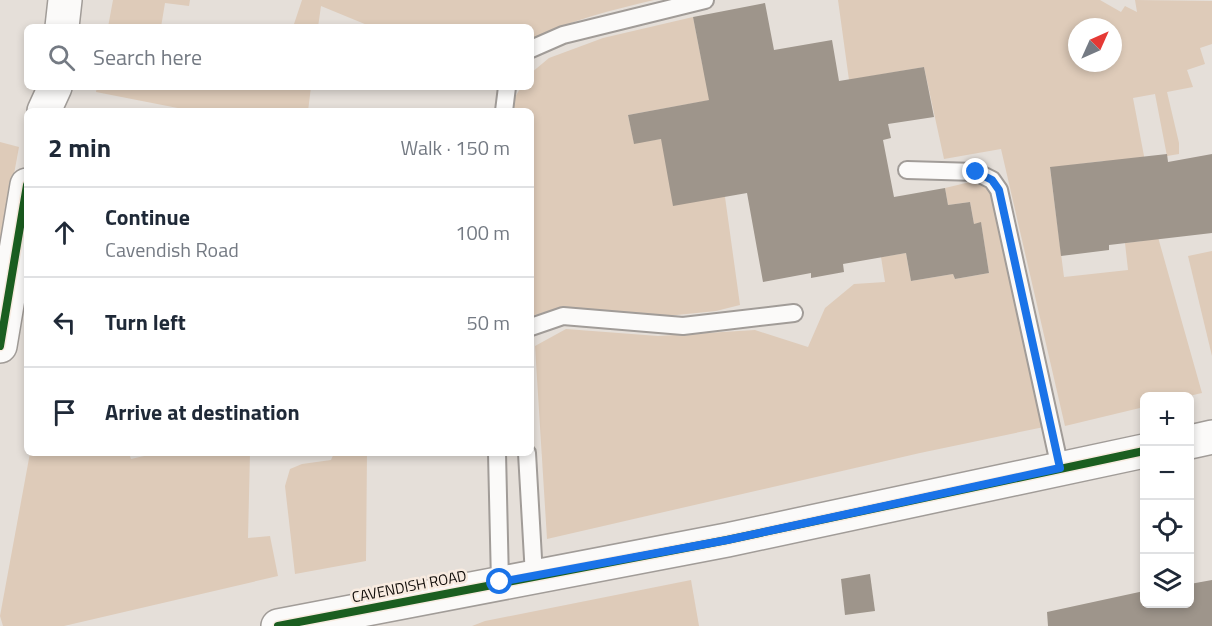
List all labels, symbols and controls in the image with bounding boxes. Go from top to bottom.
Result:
north arrow [1068,18,1122,72]
search box [24,24,534,90]
text: Search here [93,40,202,74]
icon: search [45,41,78,74]
text: 2 min [48,128,111,167]
text: Walk · 150 m [401,132,510,163]
route end [962,158,988,184]
text: Continue [105,200,190,234]
icon: ahead [48,216,81,249]
text: 100 m [455,217,510,248]
text: Cavendish Road [105,234,239,265]
text: Turn left [105,305,186,339]
icon: left [48,306,81,339]
text: 50 m [466,307,510,338]
map controls [1140,392,1194,608]
button: + [1140,392,1194,446]
text: Arrive at destination [105,395,300,429]
icon: arrive [48,396,81,429]
button: − [1140,446,1194,500]
button: locate [1140,500,1194,554]
button: layers [1140,554,1194,608]
street label: CAVENDISH ROAD [350,564,468,608]
route start [486,568,512,594]

